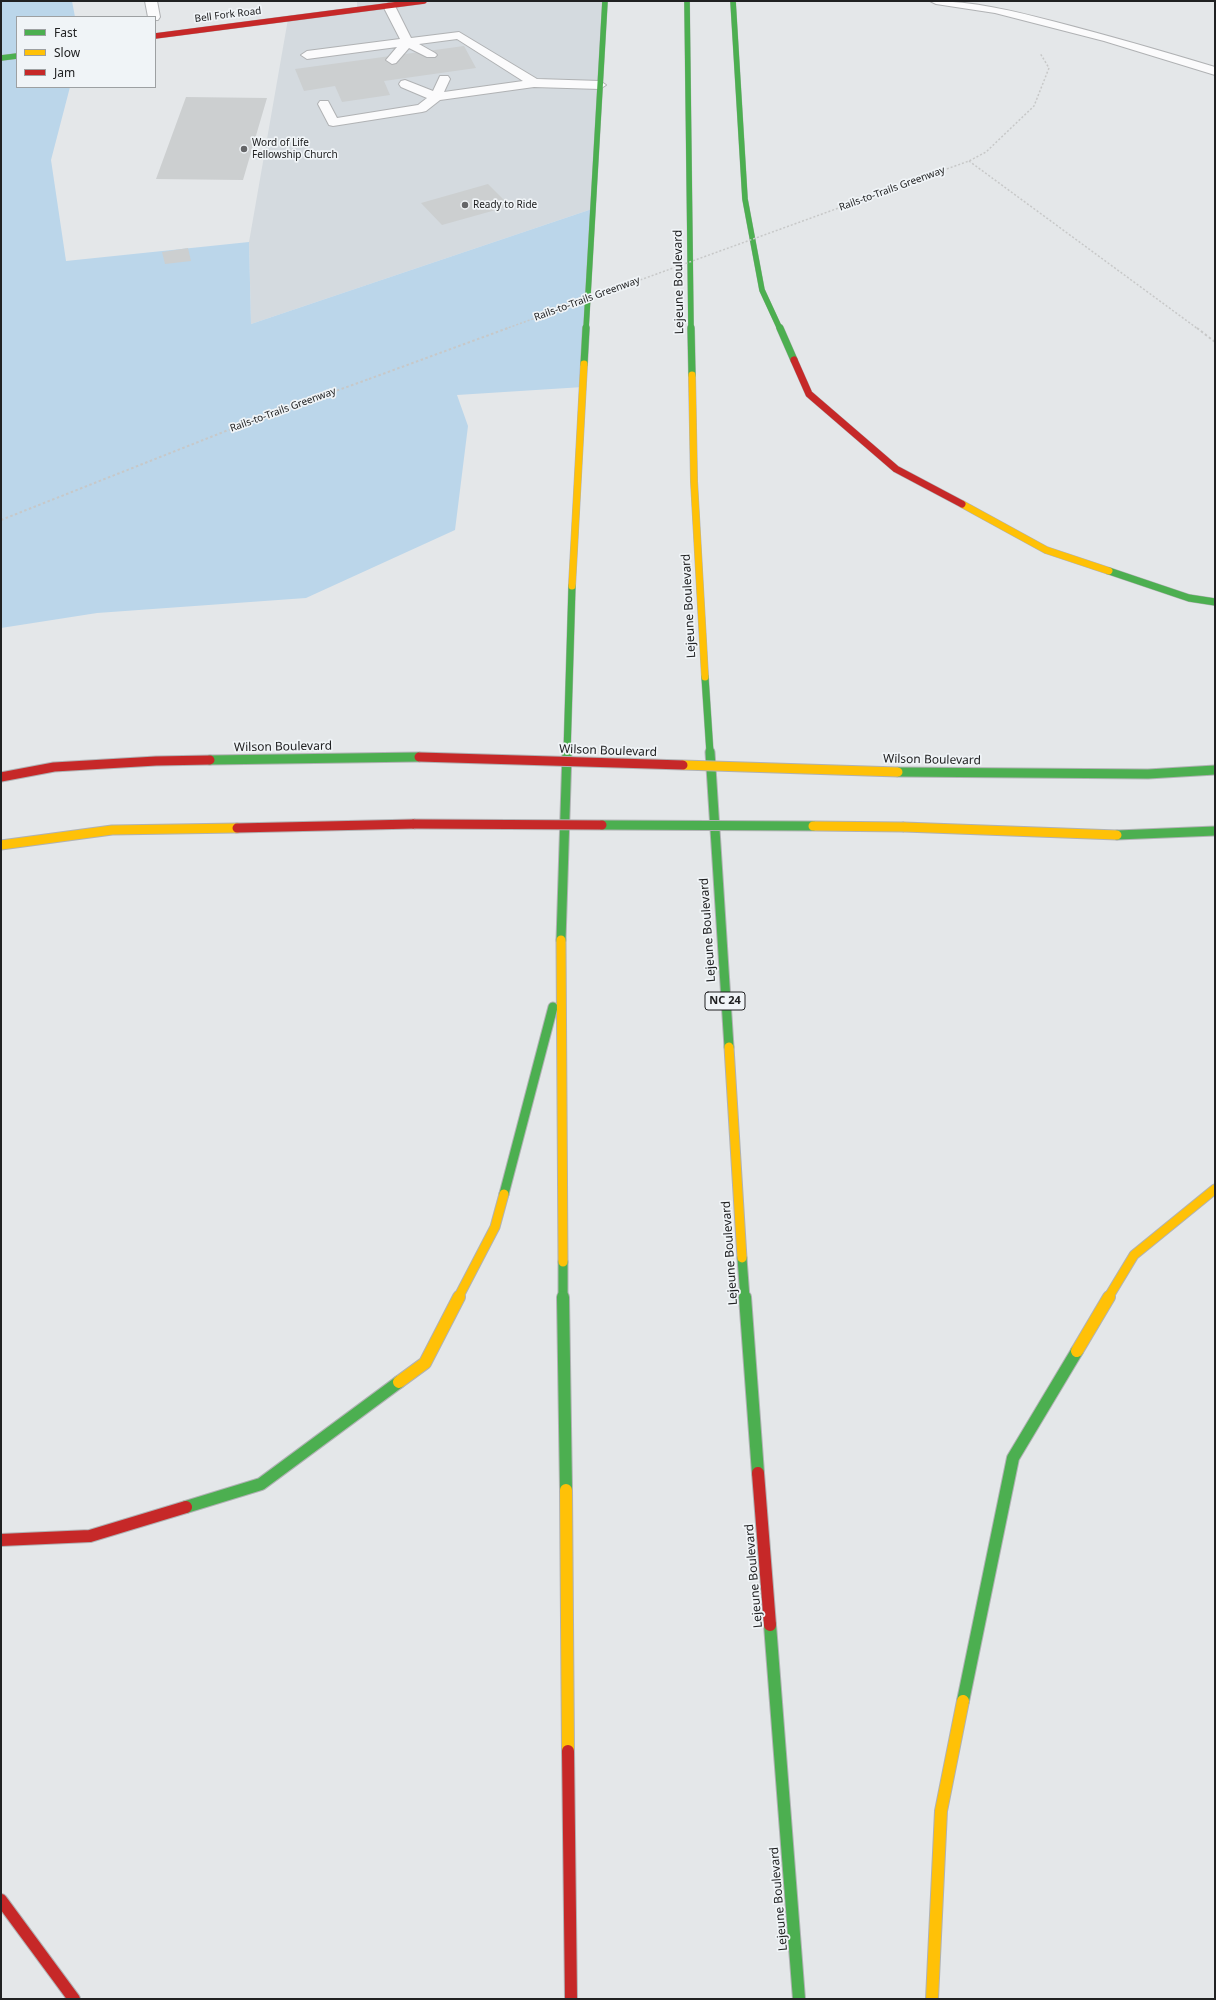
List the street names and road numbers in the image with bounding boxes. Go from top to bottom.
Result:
street label: Bell Fork Road [194,5,262,25]
street label: Rails-to-Trails Greenway [837,164,947,214]
street label: Lejeune Boulevard [671,230,687,334]
street label: Rails-to-Trails Greenway [532,274,642,324]
street label: Rails-to-Trails Greenway [228,385,338,435]
street label: Lejeune Boulevard [679,553,699,659]
street label: Wilson Boulevard [234,739,332,755]
street label: Wilson Boulevard [559,742,657,760]
street label: Wilson Boulevard [883,752,981,768]
street label: Lejeune Boulevard [697,877,719,983]
road number: NC 24 [705,992,745,1010]
street label: Lejeune Boulevard [719,1200,741,1306]
street label: Lejeune Boulevard [742,1523,766,1629]
street label: Lejeune Boulevard [767,1846,791,1952]

